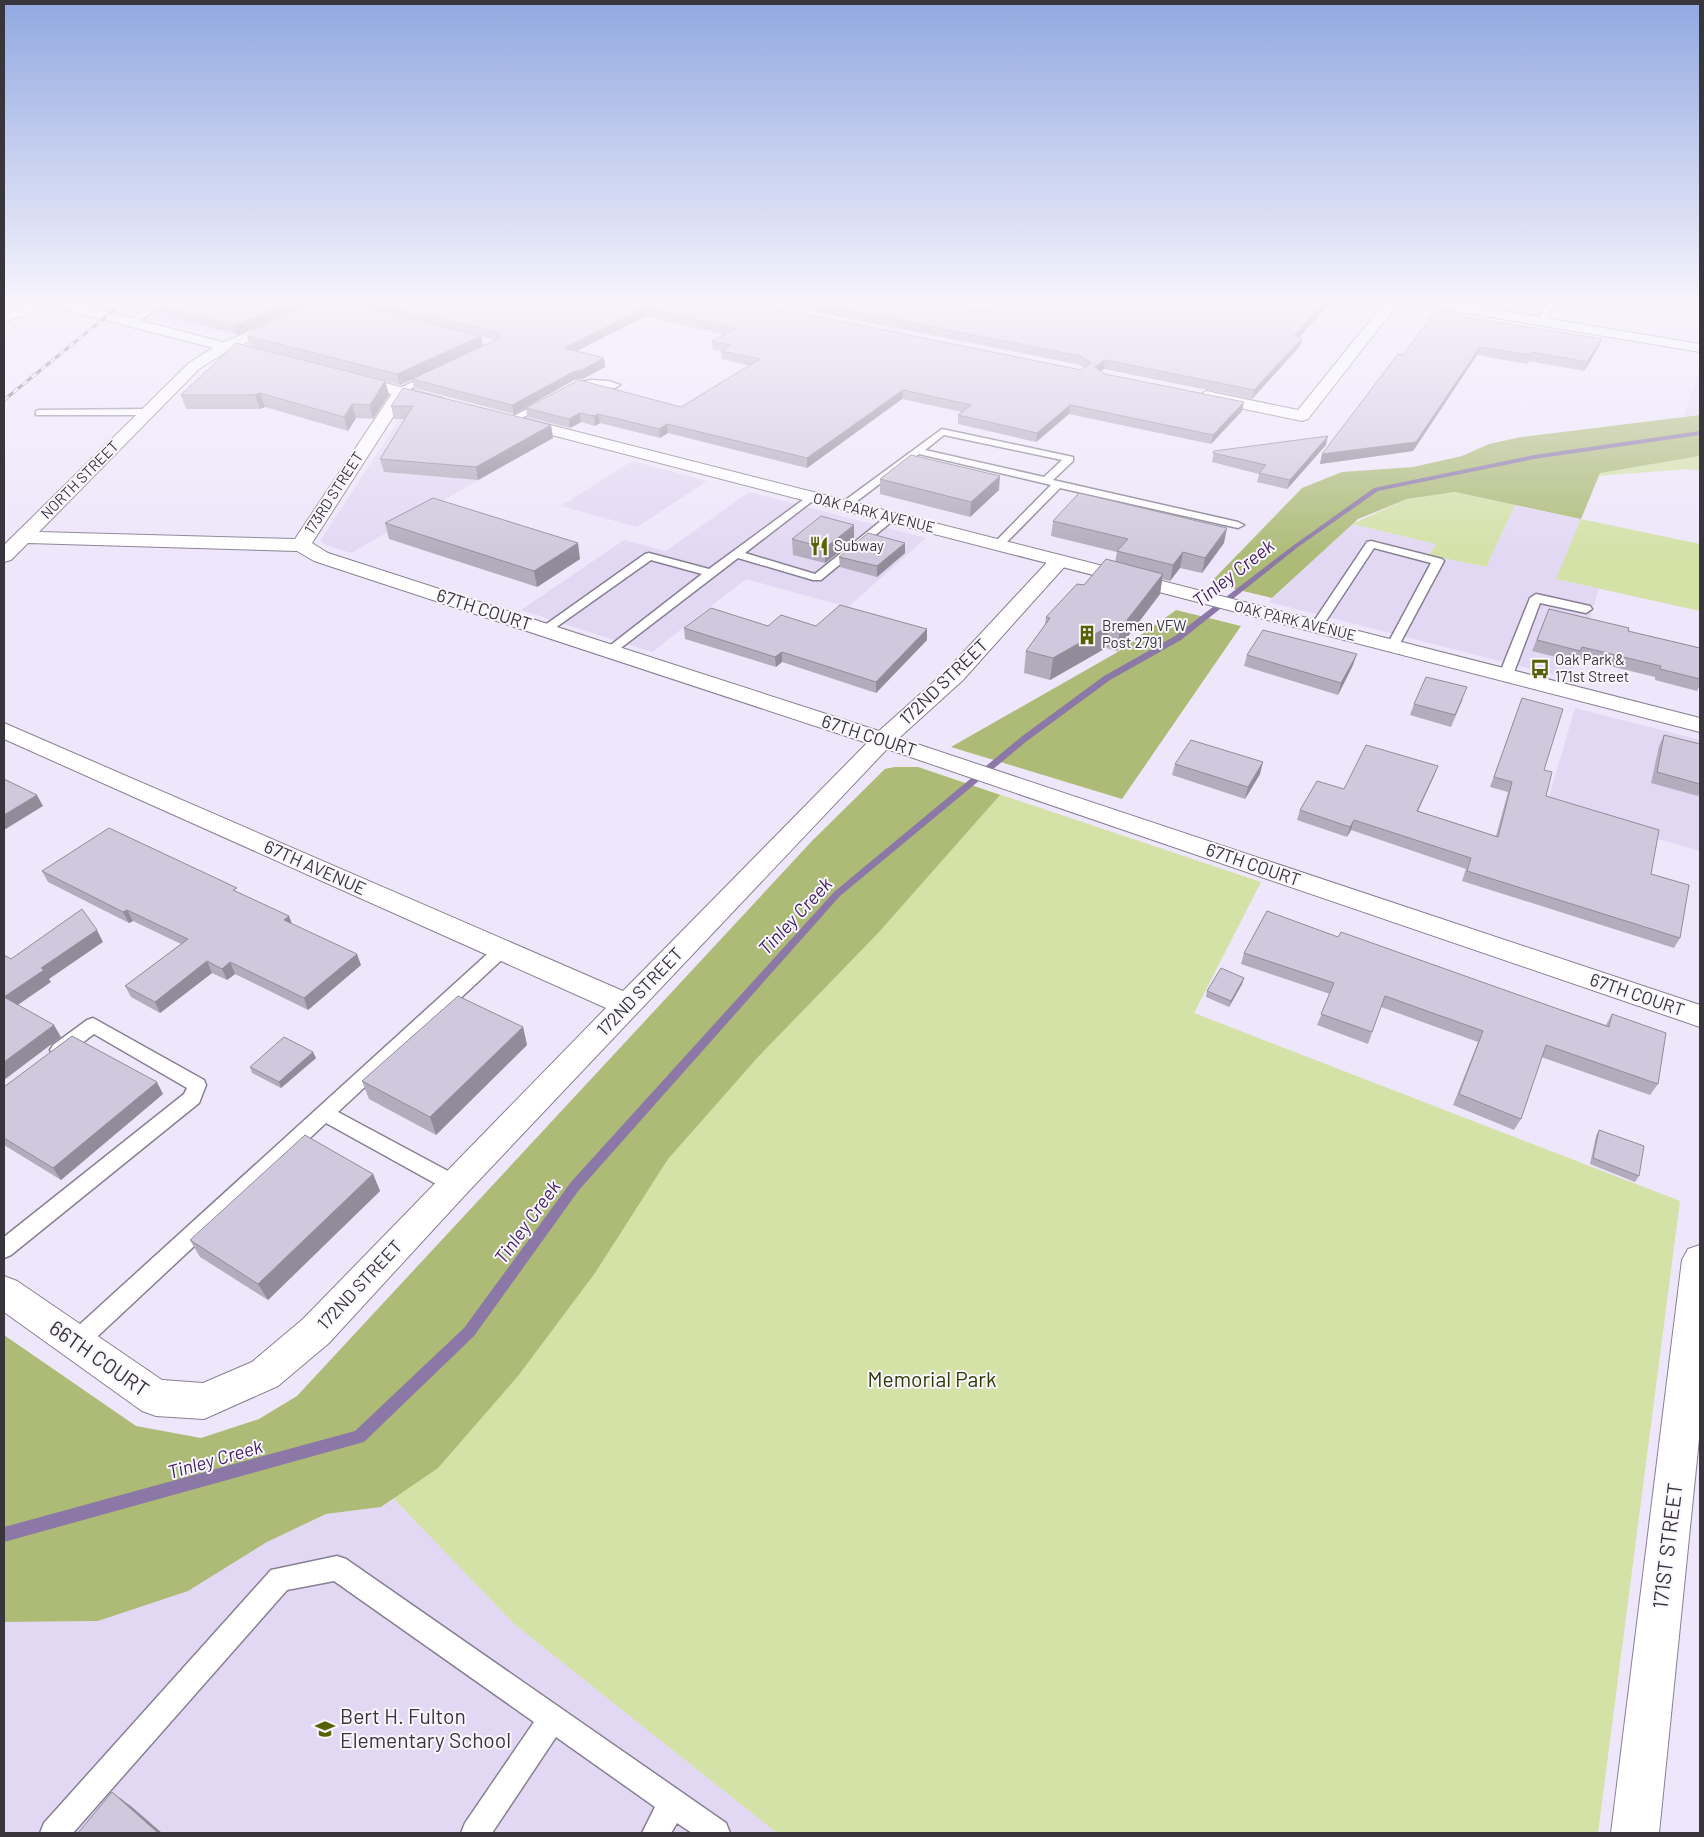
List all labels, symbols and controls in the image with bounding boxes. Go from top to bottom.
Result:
street label: NORTH STREET [37,437,122,522]
street label: 173RD STREET [300,448,366,537]
street label: OAK PARK AVENUE [812,488,937,536]
water label: Tinley Creek [1187,533,1279,612]
restaurant icon: Subway [808,535,830,557]
place label: Subway [834,536,884,554]
street label: 67TH COURT [434,583,535,635]
street label: OAK PARK AVENUE [1233,596,1358,644]
place label: Bremen VFW Post 2791 [1102,616,1186,651]
building icon: Bremen VFW Post 2791 [1076,624,1098,646]
street label: 172ND STREET [894,634,992,729]
place label: Oak Park & 171st Street [1555,650,1629,685]
bus stop icon: Oak Park & 171st Street [1529,658,1551,680]
street label: 67TH COURT [819,709,920,761]
street label: 67TH AVENUE [261,835,370,899]
street label: 67TH COURT [1203,838,1303,890]
water label: Tinley Creek [753,872,837,959]
street label: 172ND STREET [592,942,687,1040]
street label: 67TH COURT [1587,968,1687,1020]
water label: Tinley Creek [489,1175,565,1268]
street label: 172ND STREET [312,1235,406,1334]
street label: 66TH COURT [45,1314,154,1401]
park label: Memorial Park [868,1366,996,1391]
water label: Tinley Creek [165,1434,266,1483]
street label: 171ST STREET [1646,1481,1687,1610]
place label: Bert H. Fulton Elementary School [340,1703,511,1752]
school or university icon: Bert H. Fulton Elementary School [314,1718,336,1740]

